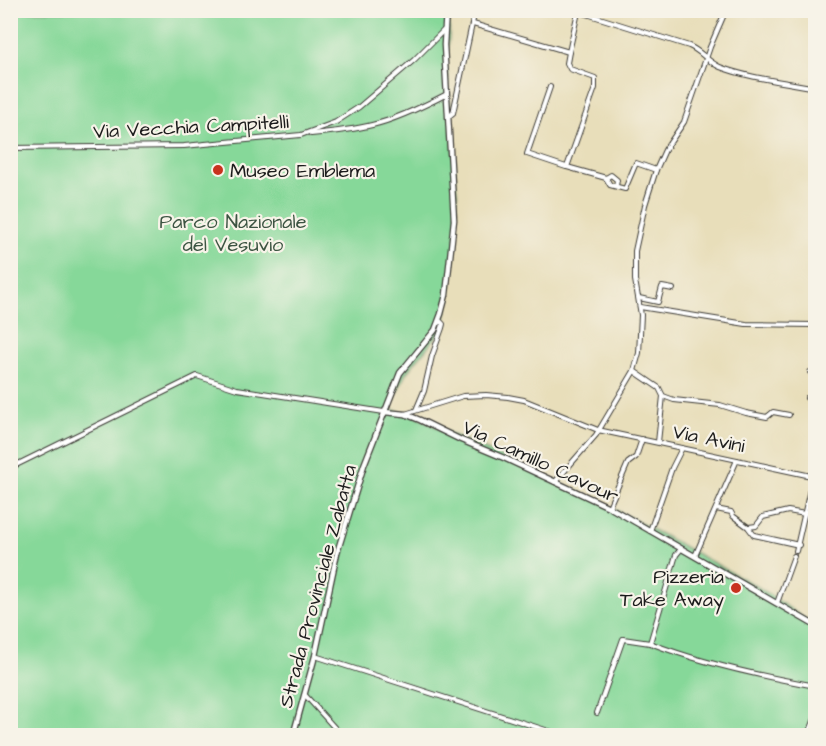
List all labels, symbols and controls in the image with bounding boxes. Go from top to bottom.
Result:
street label: Via Vecchia Campitelli [93,108,290,146]
place label: Museo Emblema [230,157,375,185]
marker: Museo Emblema [211,163,225,177]
park label: Parco Nazionale del Vesuvio [160,208,307,259]
street label: Via Camillo Cavour [458,413,623,510]
street label: Via Avini [670,418,747,460]
street label: Strada Provinciale Zabatta [272,462,364,711]
place label: Pizzeria Take Away [620,563,724,615]
marker: Pizzeria Take Away [729,581,743,595]

